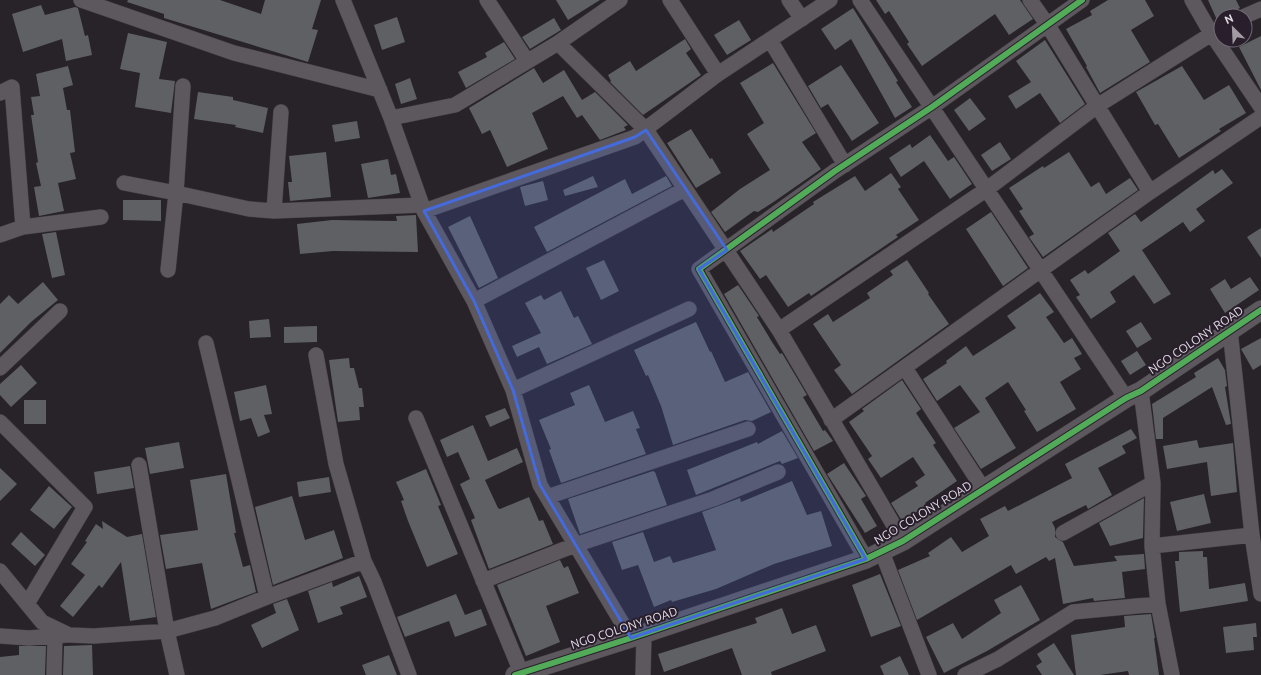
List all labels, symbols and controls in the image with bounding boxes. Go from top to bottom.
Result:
north arrow [1213,8,1253,48]
text: N [1223,12,1235,26]
street label: NGO COLONY ROAD [1146,303,1246,376]
street label: NGO COLONY ROAD [872,478,974,547]
street label: NGO COLONY ROAD [569,604,679,651]

